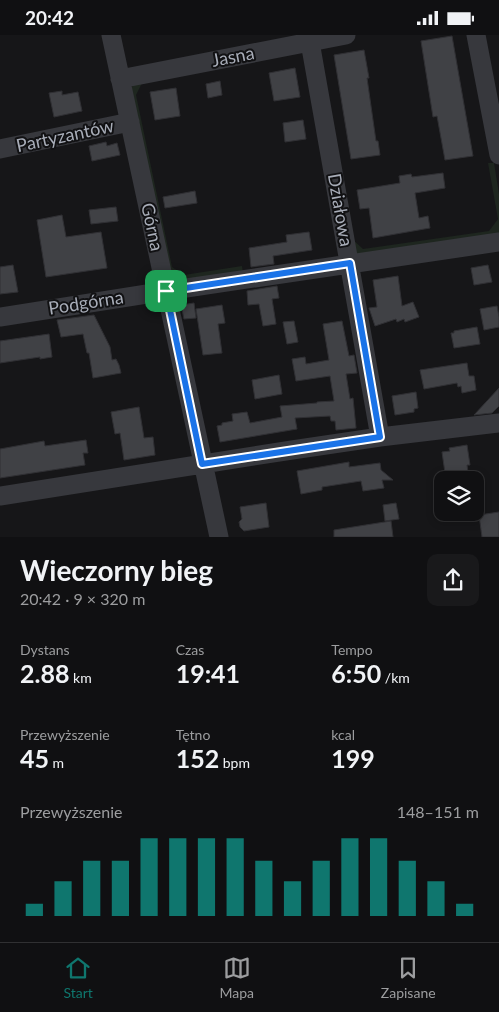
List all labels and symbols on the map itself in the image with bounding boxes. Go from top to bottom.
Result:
street label: Jasna [210,41,256,71]
street label: Partyzantów [14,114,116,156]
street label: Działowa [324,172,358,248]
street label: Górna [137,201,169,253]
pin [145,270,187,312]
street label: Podgórna [47,285,125,319]

